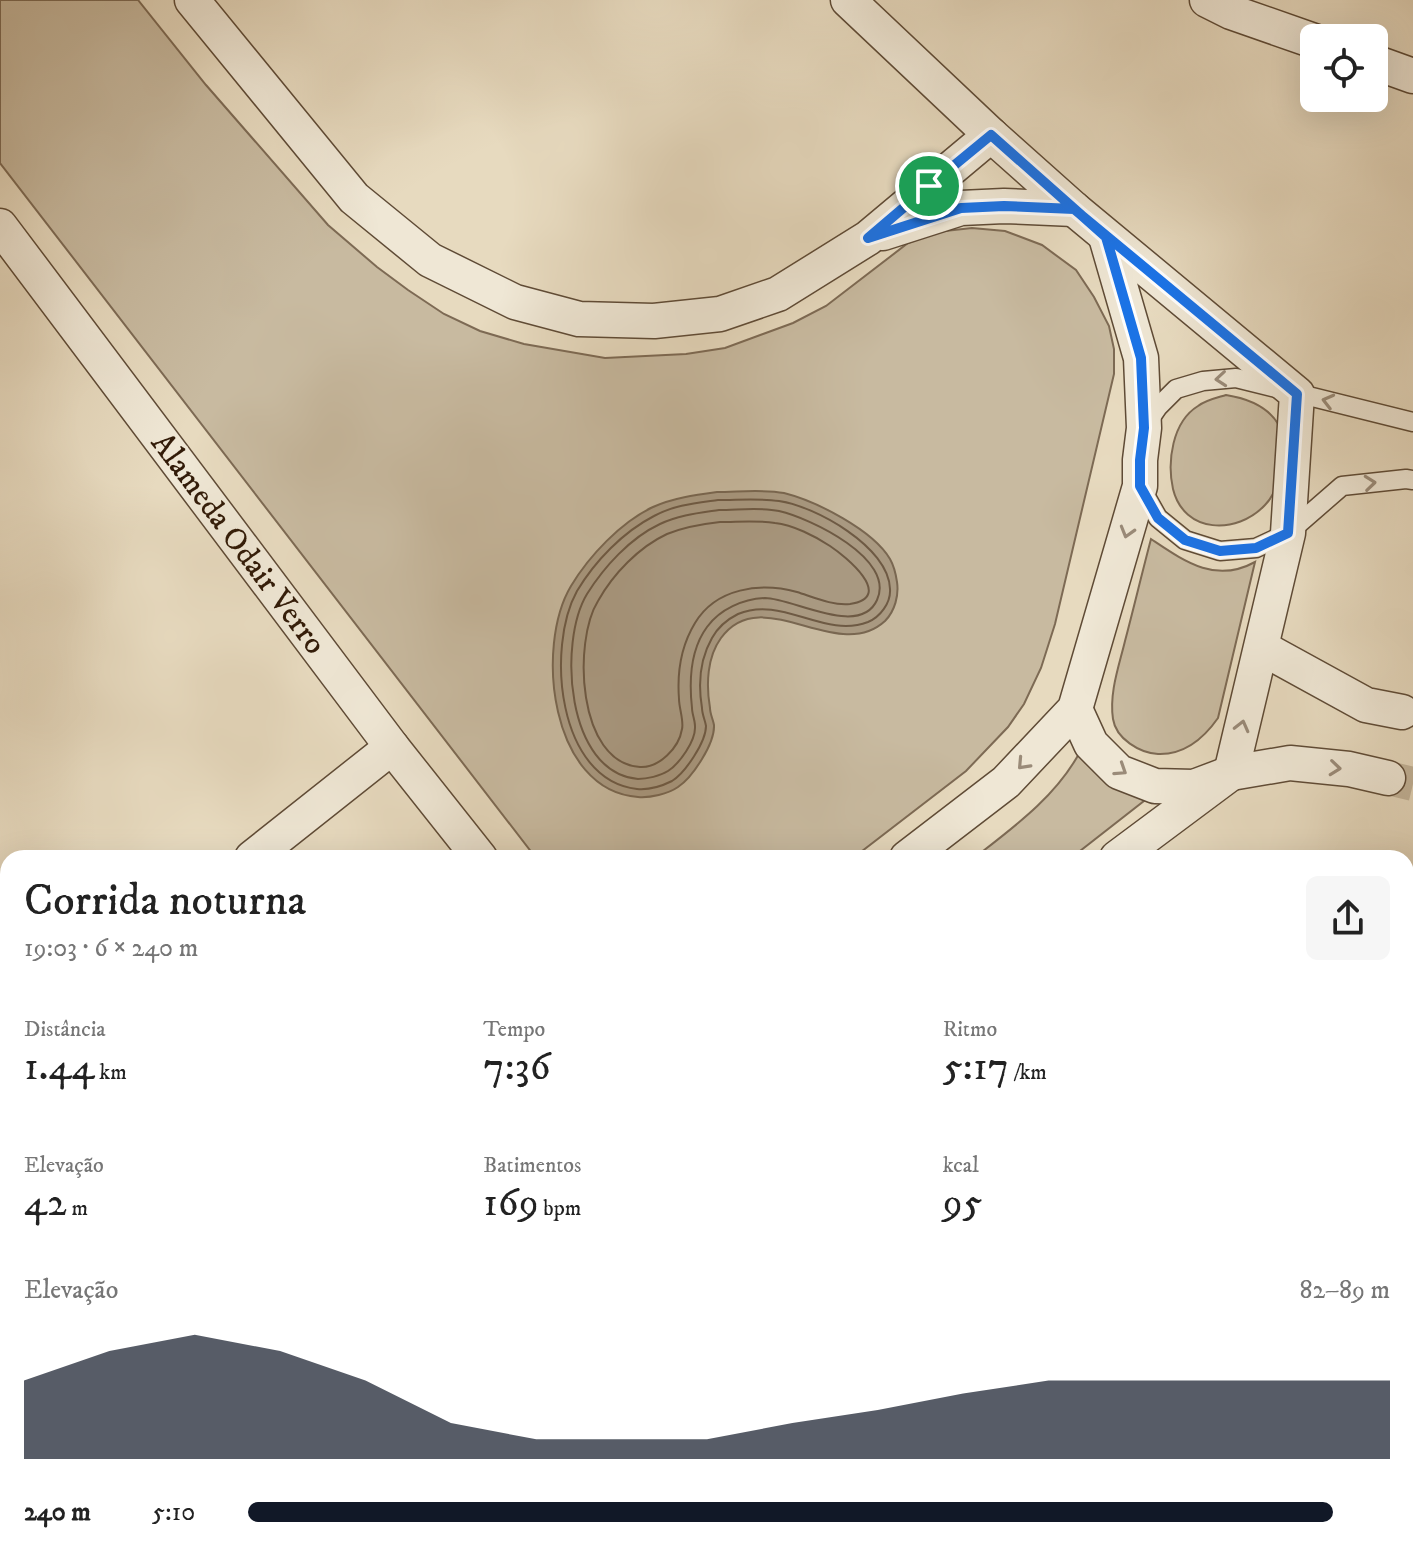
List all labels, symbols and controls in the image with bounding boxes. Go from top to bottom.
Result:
map controls [1300,24,1388,112]
button: locate [1300,24,1388,112]
pin [895,152,963,220]
icon: arrive [907,164,951,208]
one-way arrow [1214,370,1227,387]
one-way arrow [1322,393,1335,410]
street label: Alameda Odair Verro [141,425,335,663]
one-way arrow [1363,474,1376,491]
one-way arrow [1120,524,1136,538]
one-way arrow [1233,720,1250,734]
one-way arrow [1018,755,1033,769]
one-way arrow [1329,759,1342,776]
one-way arrow [1112,760,1126,775]
text: Corrida noturna [24,874,306,929]
button: share [1306,876,1390,960]
text: 19:03 · 6 × 240 m [24,932,198,965]
text: Distância [24,1016,106,1043]
text: Tempo [483,1016,545,1043]
text: Ritmo [943,1016,997,1043]
text: 1.44 [24,1043,95,1093]
text: 7:36 [483,1043,551,1093]
text: 5:17 [943,1043,1009,1093]
text: km [95,1059,127,1086]
text: /km [1009,1059,1047,1086]
text: Elevação [24,1152,104,1179]
text: Batimentos [483,1152,581,1179]
text: kcal [943,1152,979,1179]
text: 42 [24,1179,67,1229]
text: 169 [483,1179,539,1229]
text: 95 [943,1179,983,1229]
text: m [67,1195,88,1222]
text: bpm [539,1195,581,1222]
text: Elevação [24,1274,118,1307]
text: 82–89 m [1299,1274,1390,1307]
text: 240 m [24,1496,91,1529]
text: 5:10 [152,1496,195,1529]

